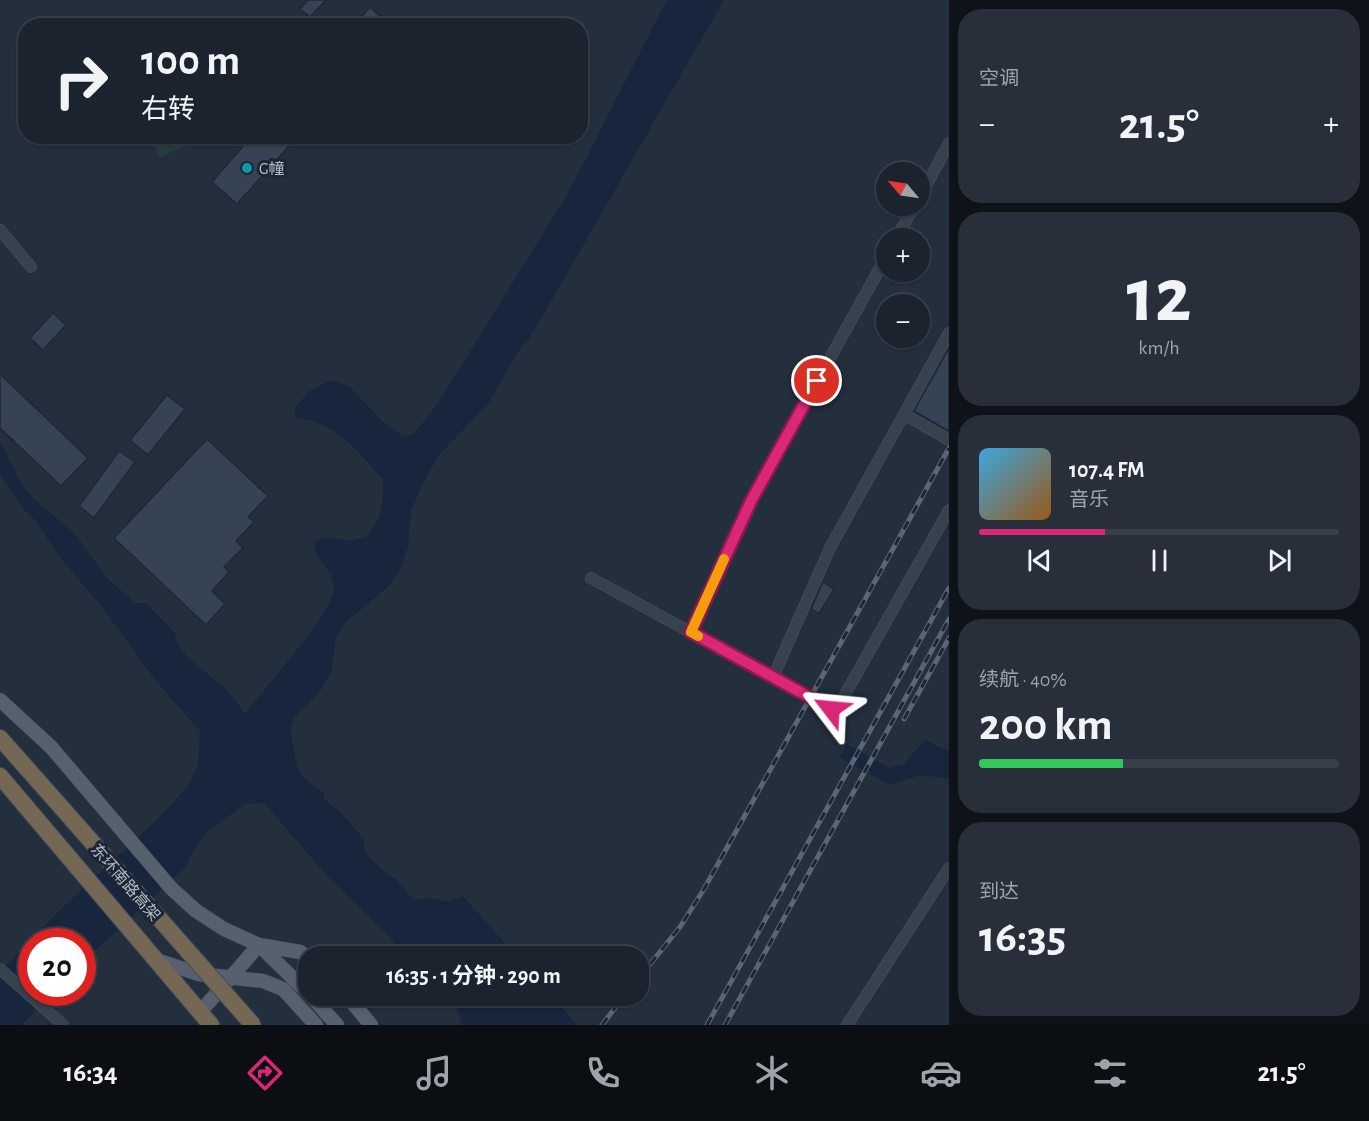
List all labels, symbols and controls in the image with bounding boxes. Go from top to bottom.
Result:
text: 100 m [141,40,240,82]
icon: right [42,42,120,120]
text: 空调 [979,69,1019,89]
text: 右转 [141,96,195,123]
text: 21.5° [1119,102,1199,147]
text: − [979,108,995,141]
text: + [1323,108,1339,141]
place label: G幢 [259,160,285,177]
marker: G幢 [240,161,254,175]
north arrow [876,162,930,216]
map controls [876,162,930,348]
button: + [876,228,930,282]
text: 12 [1127,258,1191,336]
button: − [876,294,930,348]
text: km/h [1138,338,1180,358]
pin [791,355,842,406]
icon: arrive [800,364,833,397]
text: 107.4 FM [1069,459,1145,481]
text: 音乐 [1069,490,1109,510]
icon: previous [1023,544,1056,577]
icon: pause [1143,544,1176,577]
icon: next [1263,544,1296,577]
text: 续航 · 40% [979,670,1067,690]
position arrow [799,677,863,741]
text: 200 km [979,703,1112,748]
street label: 东环南路高架 [88,841,164,924]
text: 到达 [979,882,1019,902]
text: 16:35 [979,915,1066,960]
speed limit sign: 20 [18,928,96,1006]
text: 16:35 · 1 分钟 · 290 m [386,965,561,987]
icon: directions [244,1052,286,1094]
icon: music [413,1052,455,1094]
icon: phone [582,1052,624,1094]
icon: climate [751,1052,793,1094]
icon: car [920,1052,962,1094]
icon: filters [1089,1052,1131,1094]
text: 16:34 [63,1059,118,1086]
text: 21.5° [1257,1059,1306,1086]

